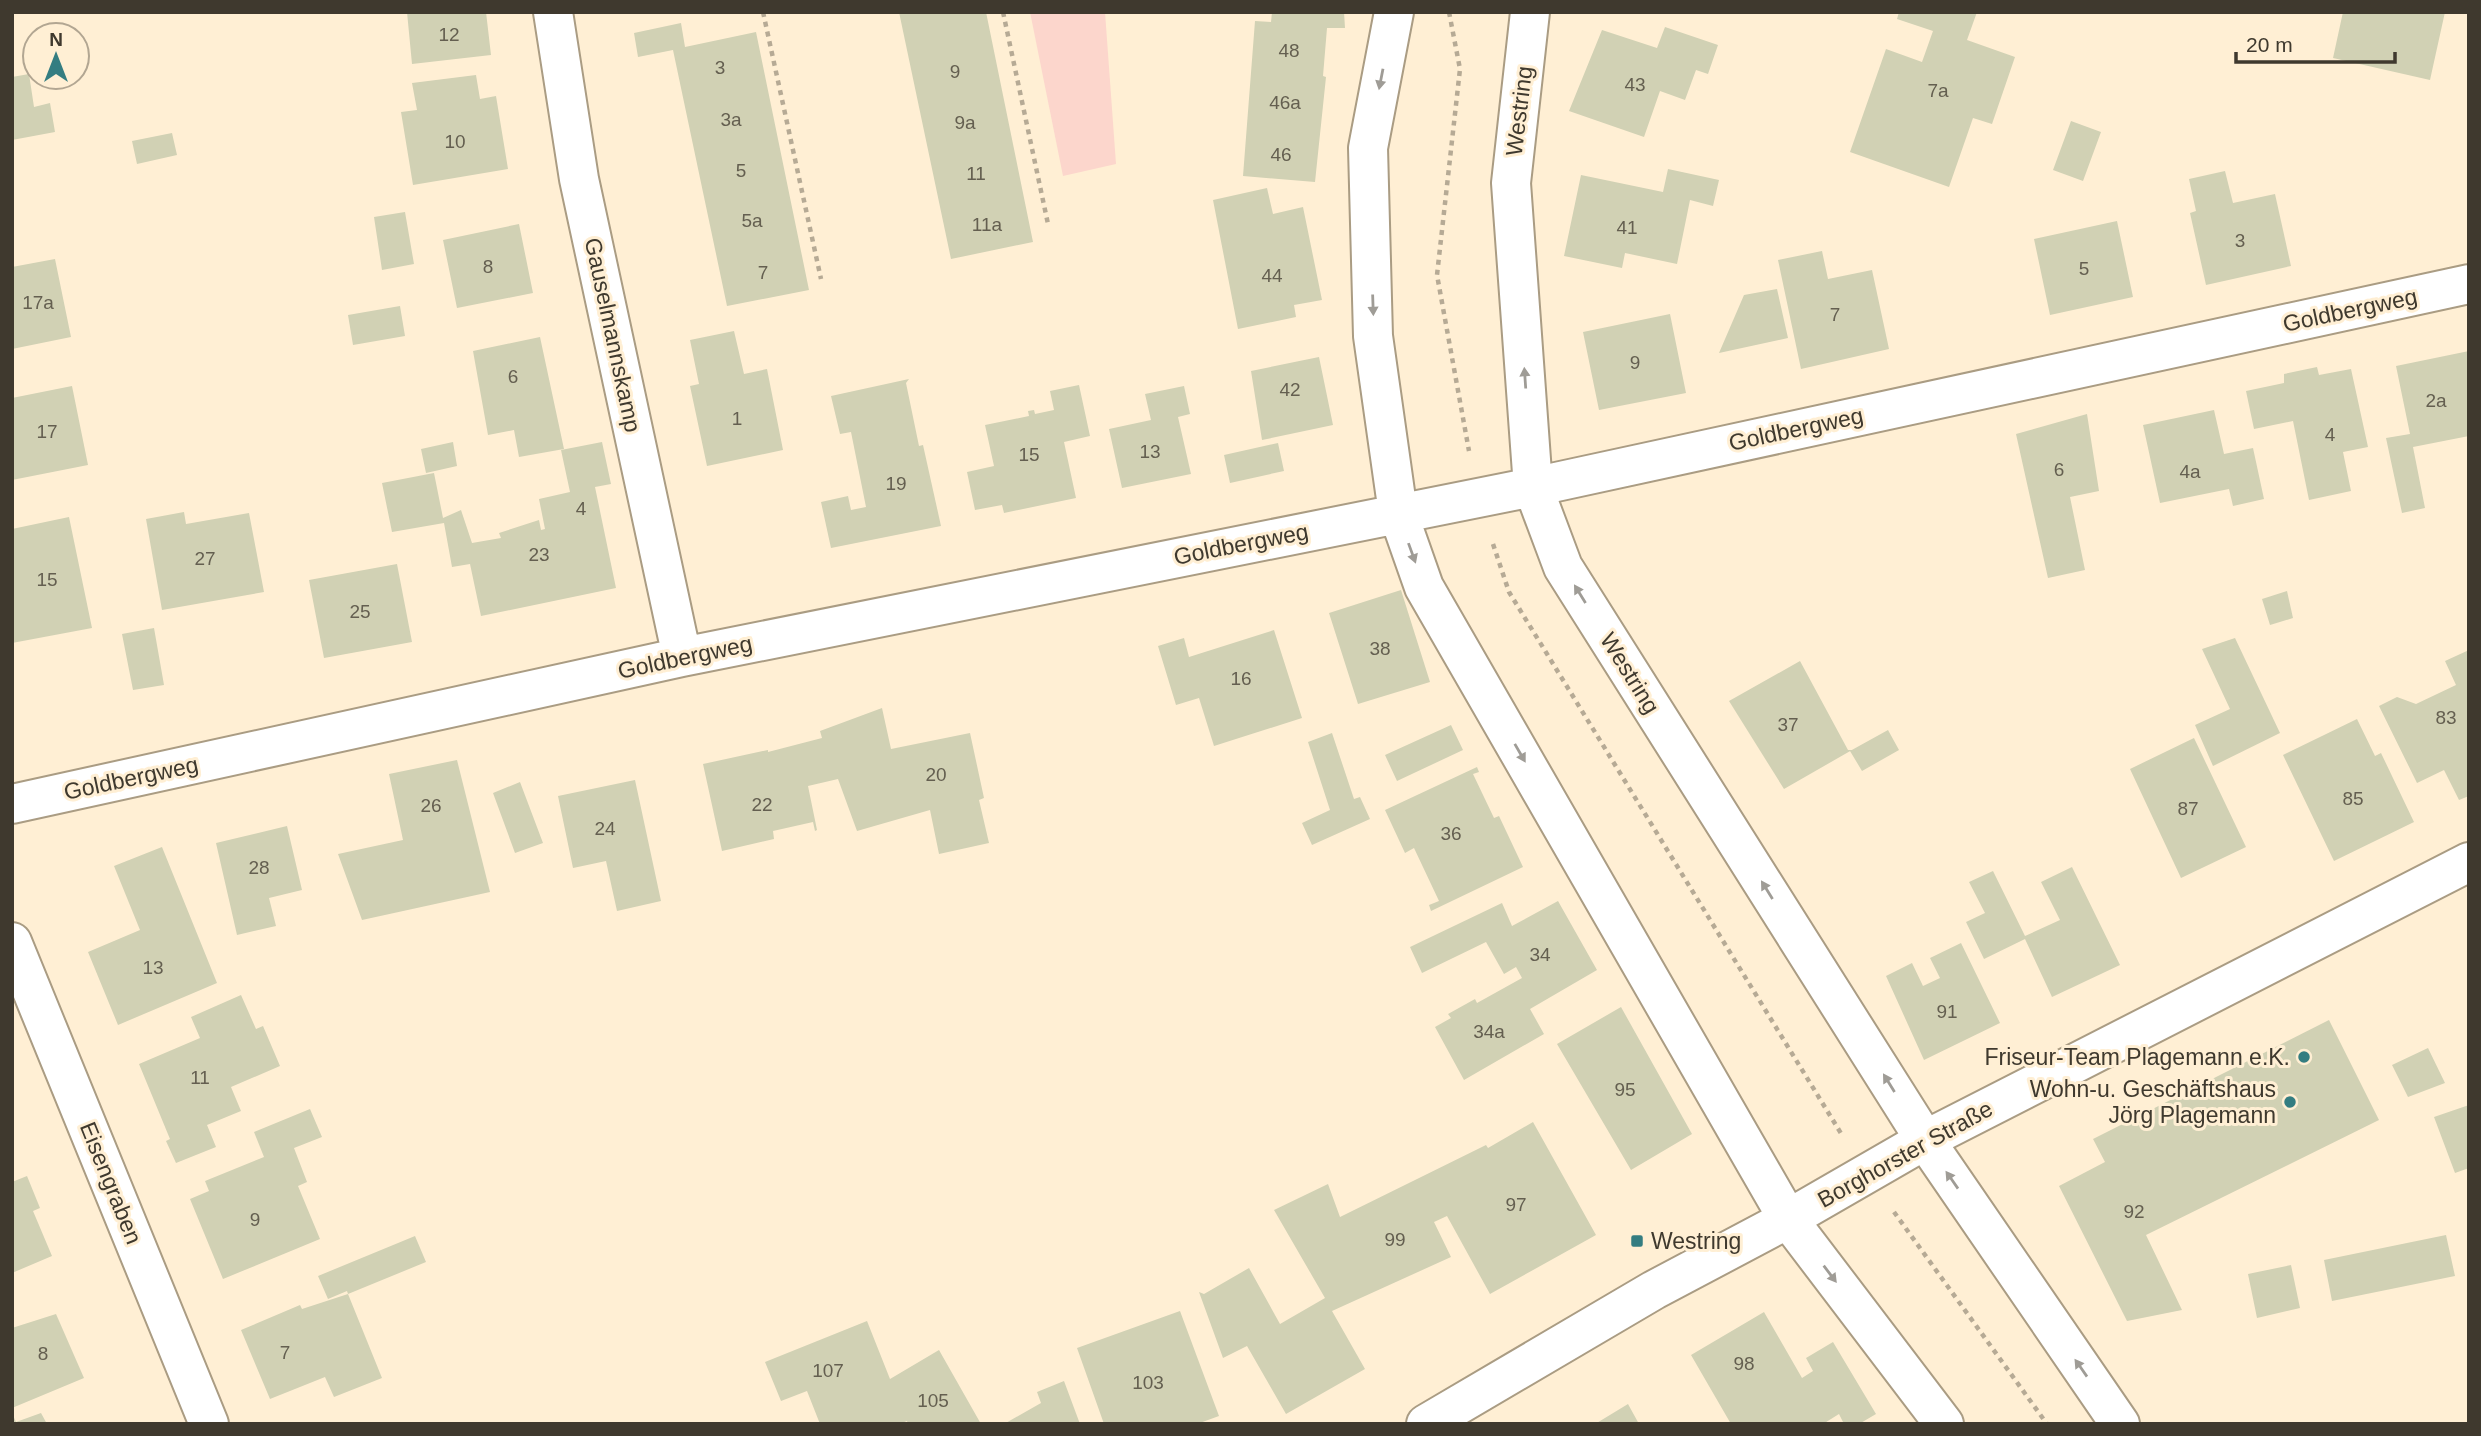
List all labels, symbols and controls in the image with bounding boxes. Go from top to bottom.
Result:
north arrow [21,21,91,91]
scale bar [2236,21,2395,65]
house number: 12 [438,24,460,45]
text: N [49,29,63,50]
text: 20 m [2246,33,2293,56]
house number: 48 [1278,40,1300,61]
house number: 3 [715,57,725,78]
house number: 9 [950,61,960,82]
street label: Westring [1501,65,1537,157]
one-way arrow [1375,68,1386,90]
house number: 43 [1624,74,1646,95]
house number: 7a [1927,80,1949,101]
house number: 46a [1269,92,1301,113]
house number: 3a [720,109,742,130]
house number: 9a [954,112,976,133]
house number: 10 [444,131,466,152]
house number: 46 [1270,144,1292,165]
house number: 5 [736,160,746,181]
house number: 11 [966,163,986,184]
house number: 5a [741,210,763,231]
house number: 11a [972,214,1003,235]
house number: 41 [1616,217,1638,238]
house number: 3 [2235,230,2245,251]
street label: Gauselmannskamp [580,235,646,435]
house number: 8 [483,256,493,277]
house number: 5 [2079,258,2089,279]
house number: 7 [758,262,768,283]
house number: 44 [1261,265,1283,286]
street label: Goldbergweg [2280,283,2420,337]
house number: 17a [22,292,54,313]
one-way arrow [1367,295,1378,317]
house number: 7 [1830,304,1840,325]
house number: 9 [1630,352,1640,373]
house number: 6 [508,366,518,387]
one-way arrow [1519,366,1530,388]
house number: 42 [1279,379,1301,400]
house number: 2a [2425,390,2447,411]
street label: Goldbergweg [1726,402,1866,456]
house number: 1 [732,408,742,429]
house number: 17 [36,421,58,442]
house number: 4 [2325,424,2336,445]
house number: 13 [1139,441,1161,462]
house number: 15 [1018,444,1040,465]
house number: 6 [2054,459,2064,480]
house number: 4a [2179,461,2201,482]
house number: 19 [885,473,907,494]
house number: 4 [576,498,587,519]
street label: Goldbergweg [1171,518,1311,570]
one-way arrow [1407,543,1418,564]
house number: 23 [528,544,550,565]
house number: 27 [194,548,216,569]
house number: 15 [36,569,58,590]
one-way arrow [1574,585,1587,604]
house number: 25 [349,601,371,622]
street label: Westring [1595,628,1665,718]
street label: Goldbergweg [615,630,755,684]
house number: 38 [1369,638,1391,659]
house number: 16 [1230,668,1252,689]
house number: 83 [2435,707,2457,728]
house number: 37 [1777,714,1799,735]
one-way arrow [1514,744,1526,763]
street label: Goldbergweg [61,751,201,805]
house number: 20 [925,764,947,785]
house number: 85 [2342,788,2364,809]
house number: 22 [751,794,773,815]
house number: 26 [420,795,442,816]
house number: 87 [2177,798,2199,819]
house number: 24 [594,818,616,839]
house number: 36 [1440,823,1462,844]
house number: 28 [248,857,270,878]
one-way arrow [1761,881,1774,900]
house number: 34 [1529,944,1551,965]
house number: 13 [142,957,164,978]
house number: 91 [1936,1001,1958,1022]
house number: 34a [1473,1021,1505,1042]
place label: Friseur-Team Plagemann e.K. [1984,1044,2290,1070]
marker: Friseur-Team Plagemann e.K. [2296,1049,2312,1065]
house number: 11 [190,1067,210,1088]
one-way arrow [1882,1073,1895,1092]
place label: Wohn-u. Geschäftshaus Jörg Plagemann [2030,1076,2276,1128]
house number: 95 [1614,1079,1636,1100]
marker: Wohn-u. Geschäftshaus Jörg Plagemann [2282,1094,2298,1110]
street label: Borghorster Straße [1813,1095,1997,1213]
street label: Eisengraben [75,1118,147,1248]
one-way arrow [1946,1170,1959,1190]
house number: 97 [1505,1194,1527,1215]
house number: 92 [2123,1201,2145,1222]
house number: 9 [250,1209,260,1230]
place label: Westring [1651,1228,1741,1254]
house number: 99 [1384,1229,1406,1250]
marker: Westring [1629,1233,1645,1249]
one-way arrow [1822,1264,1837,1282]
house number: 7 [280,1342,290,1363]
house number: 8 [38,1343,48,1364]
house number: 98 [1733,1353,1755,1374]
one-way arrow [2075,1358,2088,1377]
house number: 107 [812,1360,844,1381]
house number: 103 [1132,1372,1164,1393]
house number: 105 [917,1390,949,1411]

